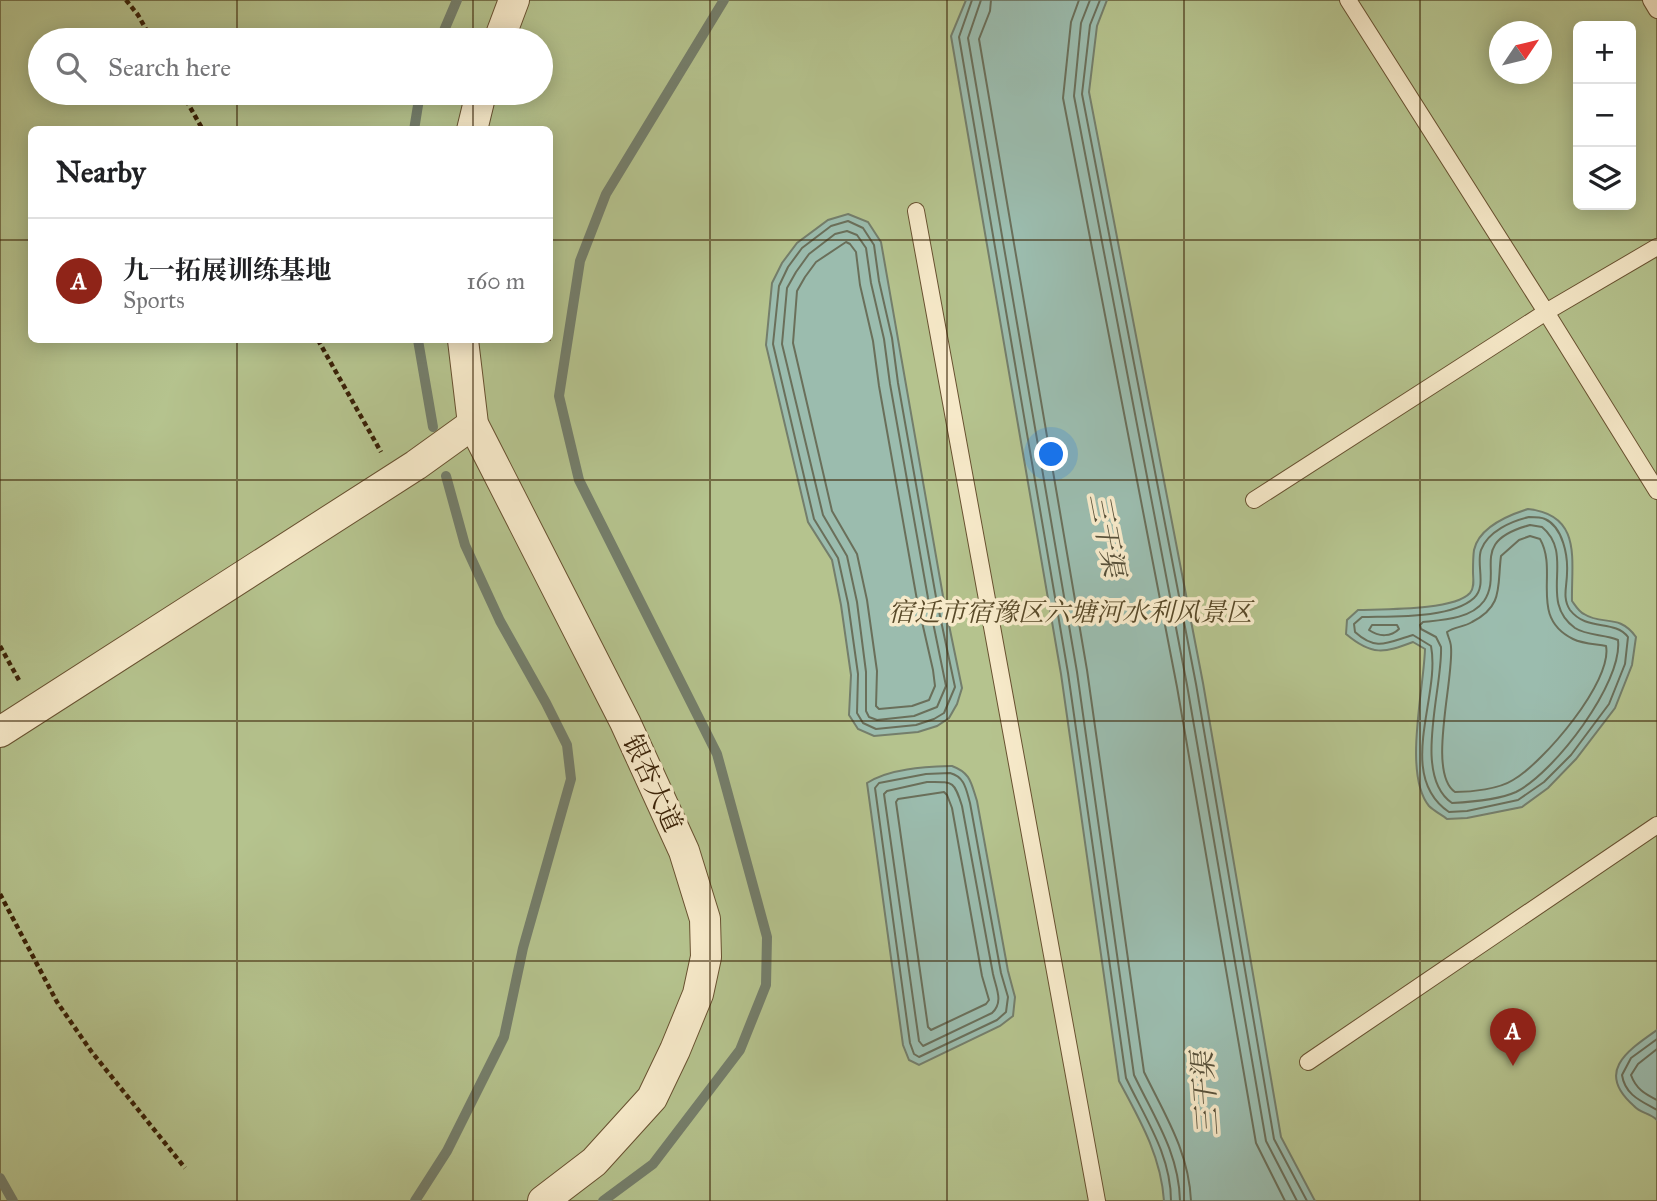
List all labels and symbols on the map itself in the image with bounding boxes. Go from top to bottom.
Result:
north arrow [1489,21,1552,84]
your location [1034,437,1068,471]
water label: 三干渠 [1082,490,1133,583]
park label: 宿迁市宿豫区六塘河水利风景区 [888,596,1255,628]
street label: 银杏大道 [617,729,689,837]
pin: A [1490,1008,1536,1066]
water label: 三干渠 [1184,1047,1225,1137]

